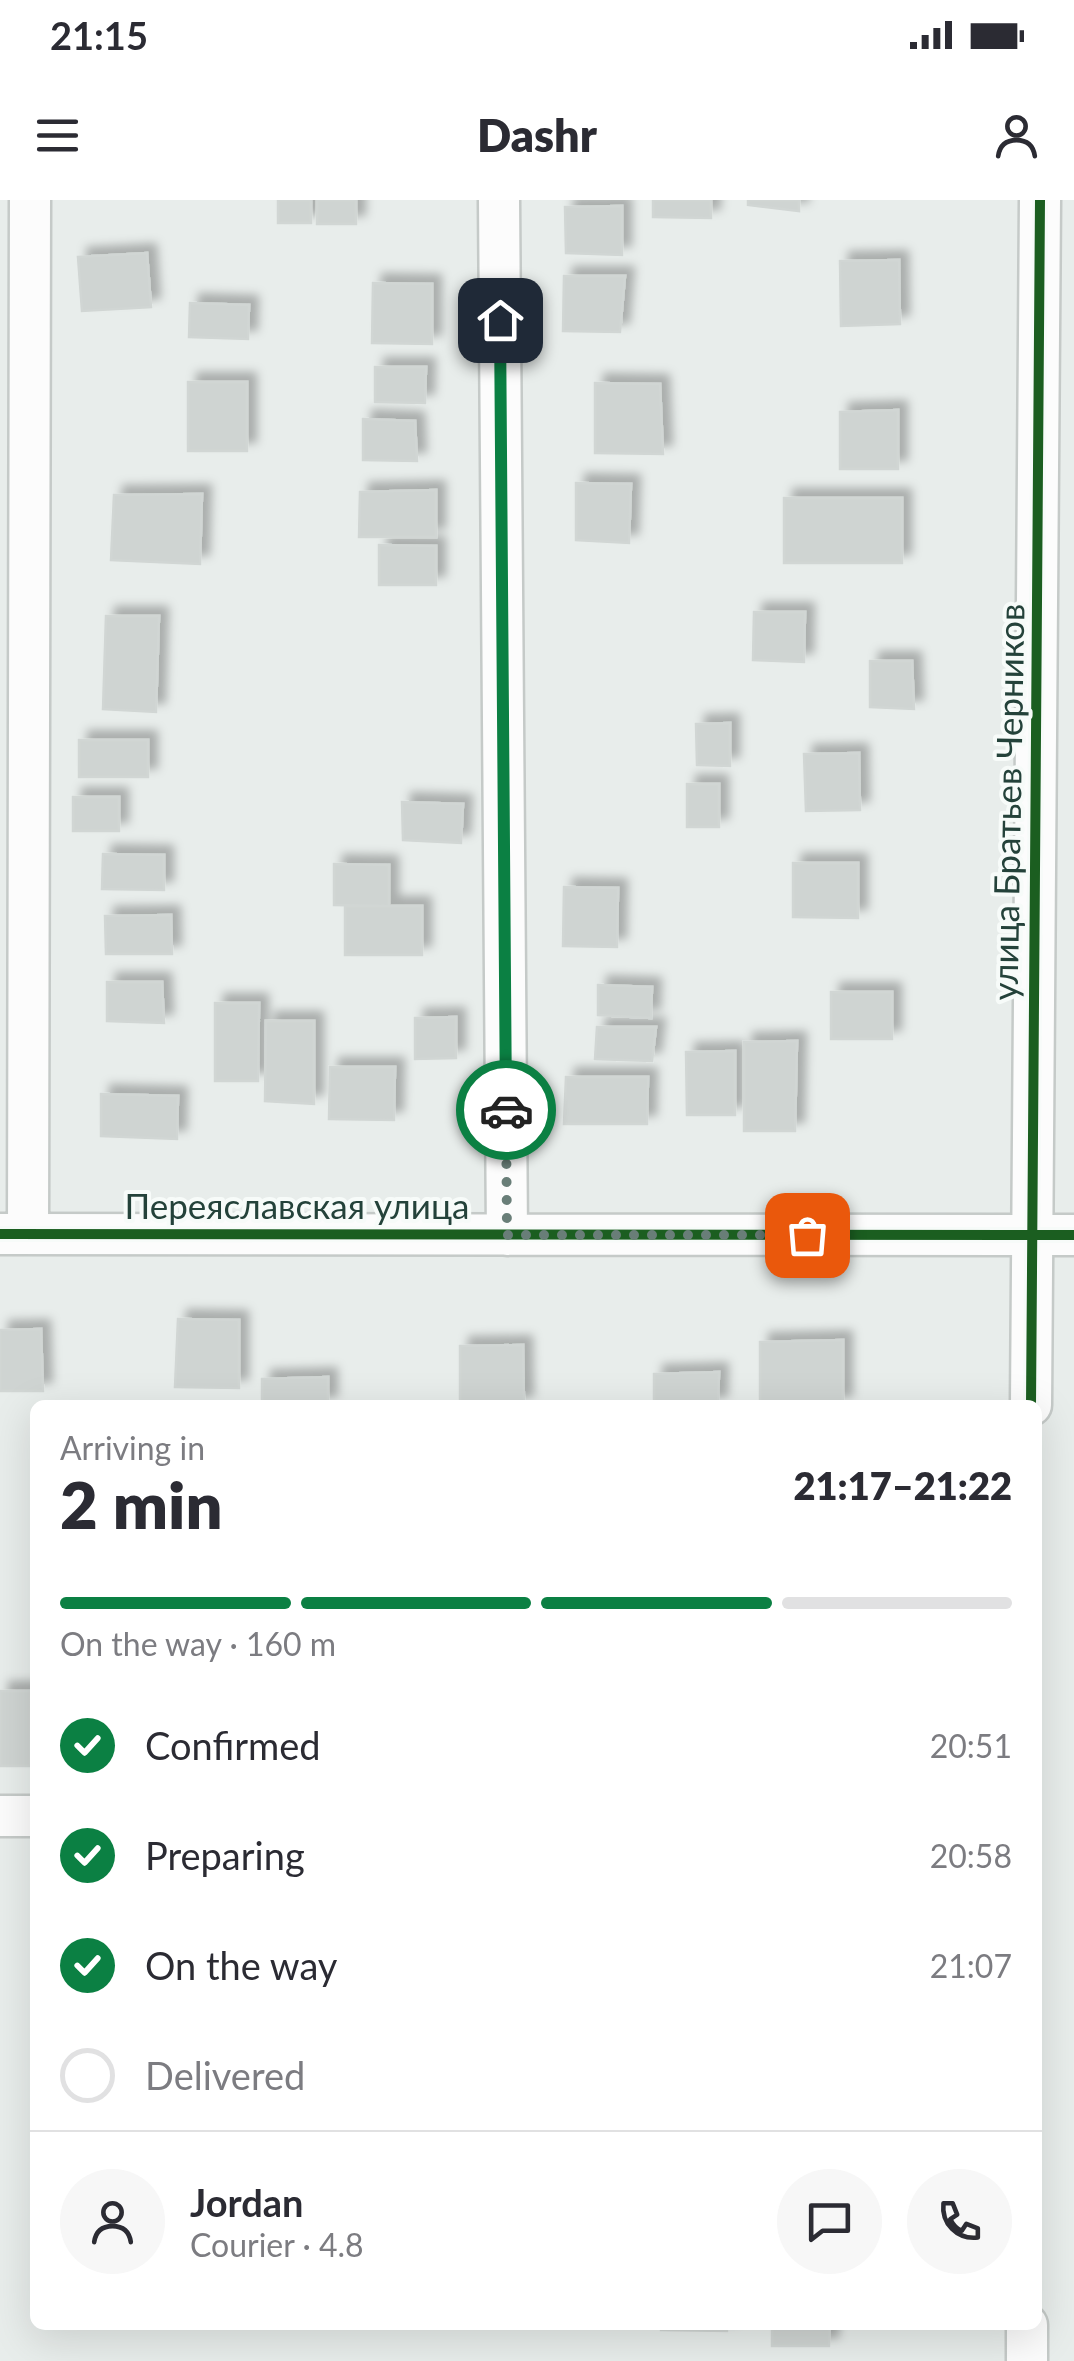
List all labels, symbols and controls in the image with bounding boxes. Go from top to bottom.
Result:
text: 21:15 [50,12,148,58]
icon: menu [30,108,85,163]
text: Dashr [477,108,597,162]
icon: person [989,108,1044,163]
pin [458,278,543,363]
icon: home [473,293,528,348]
street label: улица Братьев Черников [983,603,1031,1001]
courier [456,1060,556,1160]
icon: car [479,1083,534,1138]
street label: Переяславская улица [124,1184,470,1226]
pin [765,1193,850,1278]
icon: bag [780,1208,835,1263]
text: Arriving in [60,1428,205,1467]
text: 21:17–21:22 [793,1462,1012,1508]
text: 2 min [60,1465,222,1543]
text: On the way · 160 m [60,1624,336,1663]
icon: check [60,1718,115,1773]
text: Confirmed [145,1722,321,1768]
text: 20:51 [930,1726,1012,1765]
icon: check [60,1828,115,1883]
text: Preparing [145,1832,305,1878]
text: 20:58 [930,1836,1012,1875]
icon: check [60,1938,115,1993]
text: On the way [145,1942,337,1988]
text: 21:07 [930,1946,1012,1985]
text: Delivered [145,2052,305,2098]
button: person [60,2169,165,2274]
button: chat [777,2169,882,2274]
button: phone [907,2169,1012,2274]
text: Jordan [190,2179,303,2225]
text: Courier · 4.8 [190,2225,364,2264]

